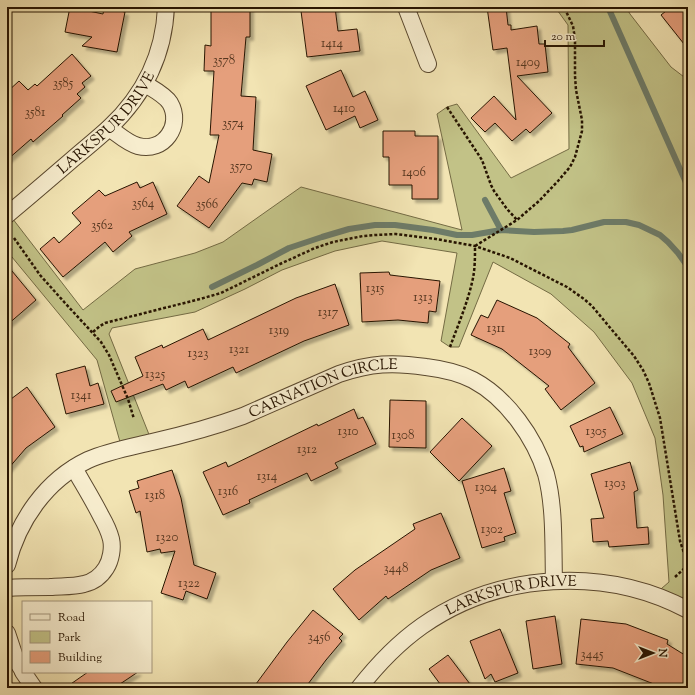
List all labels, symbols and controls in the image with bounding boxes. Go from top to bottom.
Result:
scale bar [545,22,604,48]
text: 20 m [551,28,576,46]
house number: 1414 [321,35,343,53]
house number: 3578 [213,52,235,70]
house number: 1409 [516,54,540,72]
street label: LARKSPUR DRIVE [53,68,161,180]
house number: 3585 [53,75,74,93]
house number: 1410 [333,100,355,118]
house number: 3581 [25,104,46,122]
house number: 3574 [222,115,244,133]
house number: 3570 [230,158,253,176]
house number: 1406 [402,164,426,182]
house number: 3564 [132,195,155,213]
house number: 3566 [196,196,218,214]
house number: 3562 [91,217,113,235]
house number: 1315 [366,280,385,298]
house number: 1313 [413,289,433,307]
house number: 1317 [318,304,339,322]
house number: 1311 [487,320,506,338]
house number: 1319 [269,322,289,340]
house number: 1321 [229,341,250,359]
house number: 1309 [529,343,551,361]
house number: 1323 [187,345,209,363]
street label: CARNATION CIRCLE [246,355,398,424]
house number: 1325 [145,366,166,384]
house number: 1341 [71,387,92,405]
house number: 1310 [338,423,359,441]
house number: 1305 [586,423,607,441]
house number: 1308 [392,427,414,445]
house number: 1312 [297,441,317,459]
house number: 1314 [257,468,278,486]
house number: 1303 [604,475,626,493]
house number: 1304 [475,479,498,497]
house number: 1316 [218,483,238,501]
house number: 1318 [145,487,165,505]
house number: 1302 [481,521,503,539]
house number: 1320 [156,529,178,547]
house number: 3448 [384,560,408,578]
street label: LARKSPUR DRIVE [442,572,577,622]
house number: 1322 [178,575,200,593]
legend [22,601,152,673]
text: Road [58,609,85,627]
text: Park [58,629,81,647]
house number: 3456 [308,629,330,647]
north arrow [633,633,673,673]
house number: 3445 [581,646,604,664]
text: N [654,648,670,658]
text: Building [58,649,102,667]

